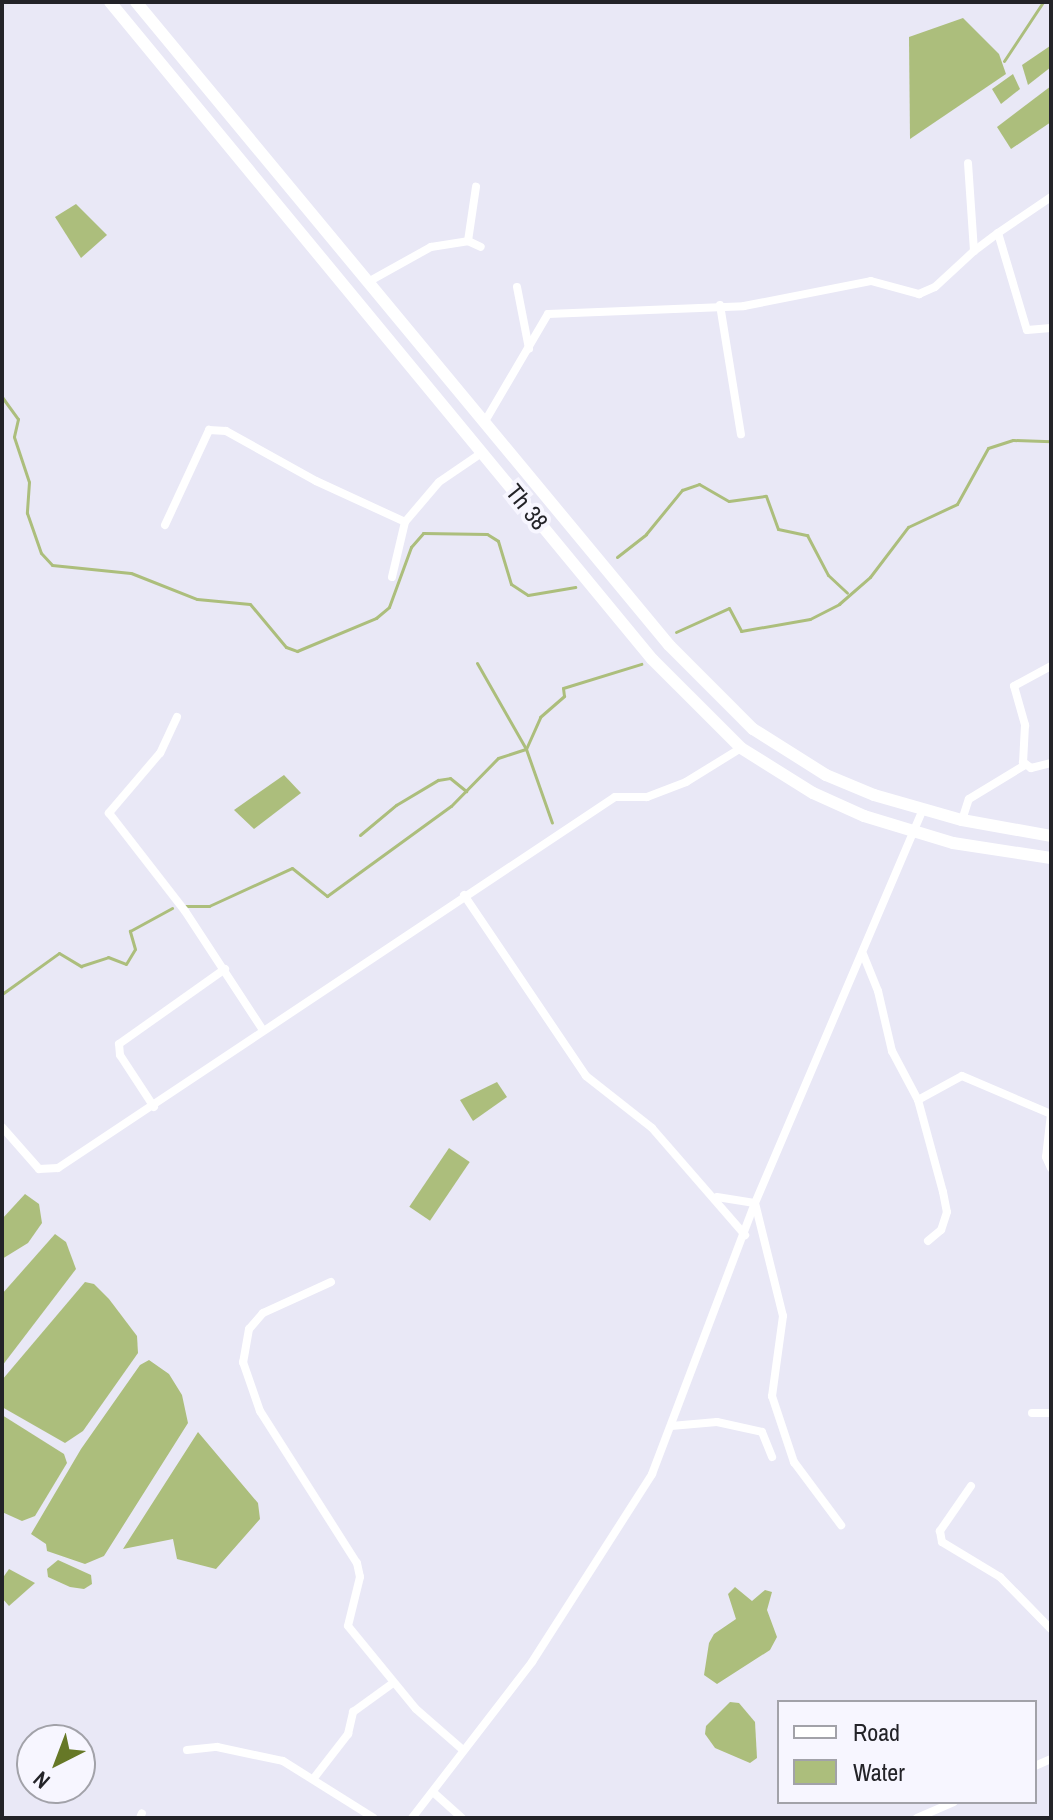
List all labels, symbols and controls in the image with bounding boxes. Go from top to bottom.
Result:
street label: Th 38 [500,478,554,536]
legend [777,1700,1037,1804]
text: Road [853,1716,900,1748]
north arrow [16,1724,96,1804]
text: Water [853,1756,905,1788]
text: N [26,1765,56,1796]

